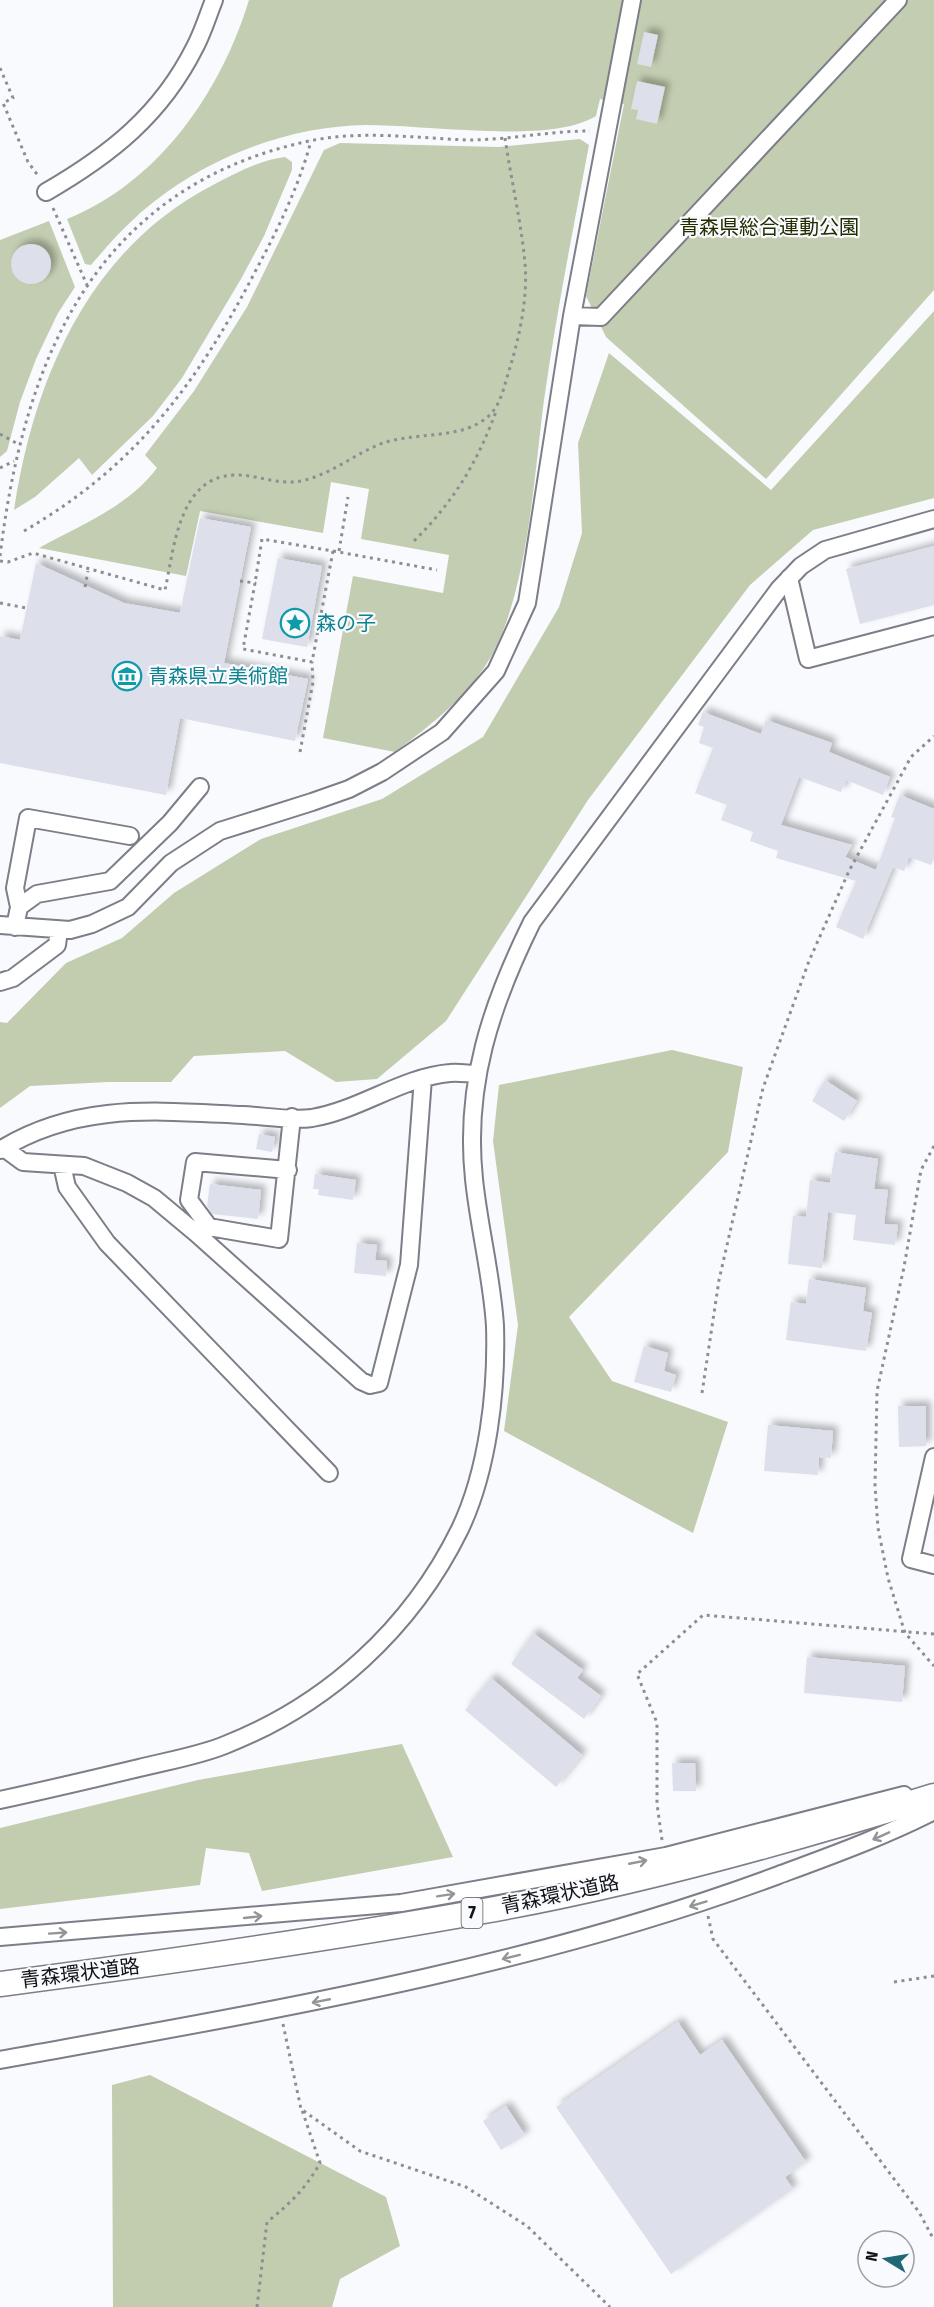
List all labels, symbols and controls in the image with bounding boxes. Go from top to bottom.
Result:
park label: 青森県総合運動公園 [679,215,859,239]
place icon: 森の子 [279,607,311,639]
place label: 森の子 [316,611,376,635]
museum icon: 青森県立美術館 [111,660,143,692]
place label: 青森県立美術館 [148,664,288,688]
one-way arrow [872,1830,890,1842]
one-way arrow [628,1856,648,1867]
street label: 青森環状道路 [499,1870,621,1918]
one-way arrow [436,1889,456,1900]
road number: 7 [462,1898,482,1928]
one-way arrow [689,1899,708,1910]
one-way arrow [242,1911,262,1922]
one-way arrow [48,1927,68,1938]
one-way arrow [502,1952,521,1964]
street label: 青森環状道路 [19,1954,141,1992]
one-way arrow [311,1996,331,2007]
north arrow [856,2229,916,2289]
text: N [862,2250,882,2263]

